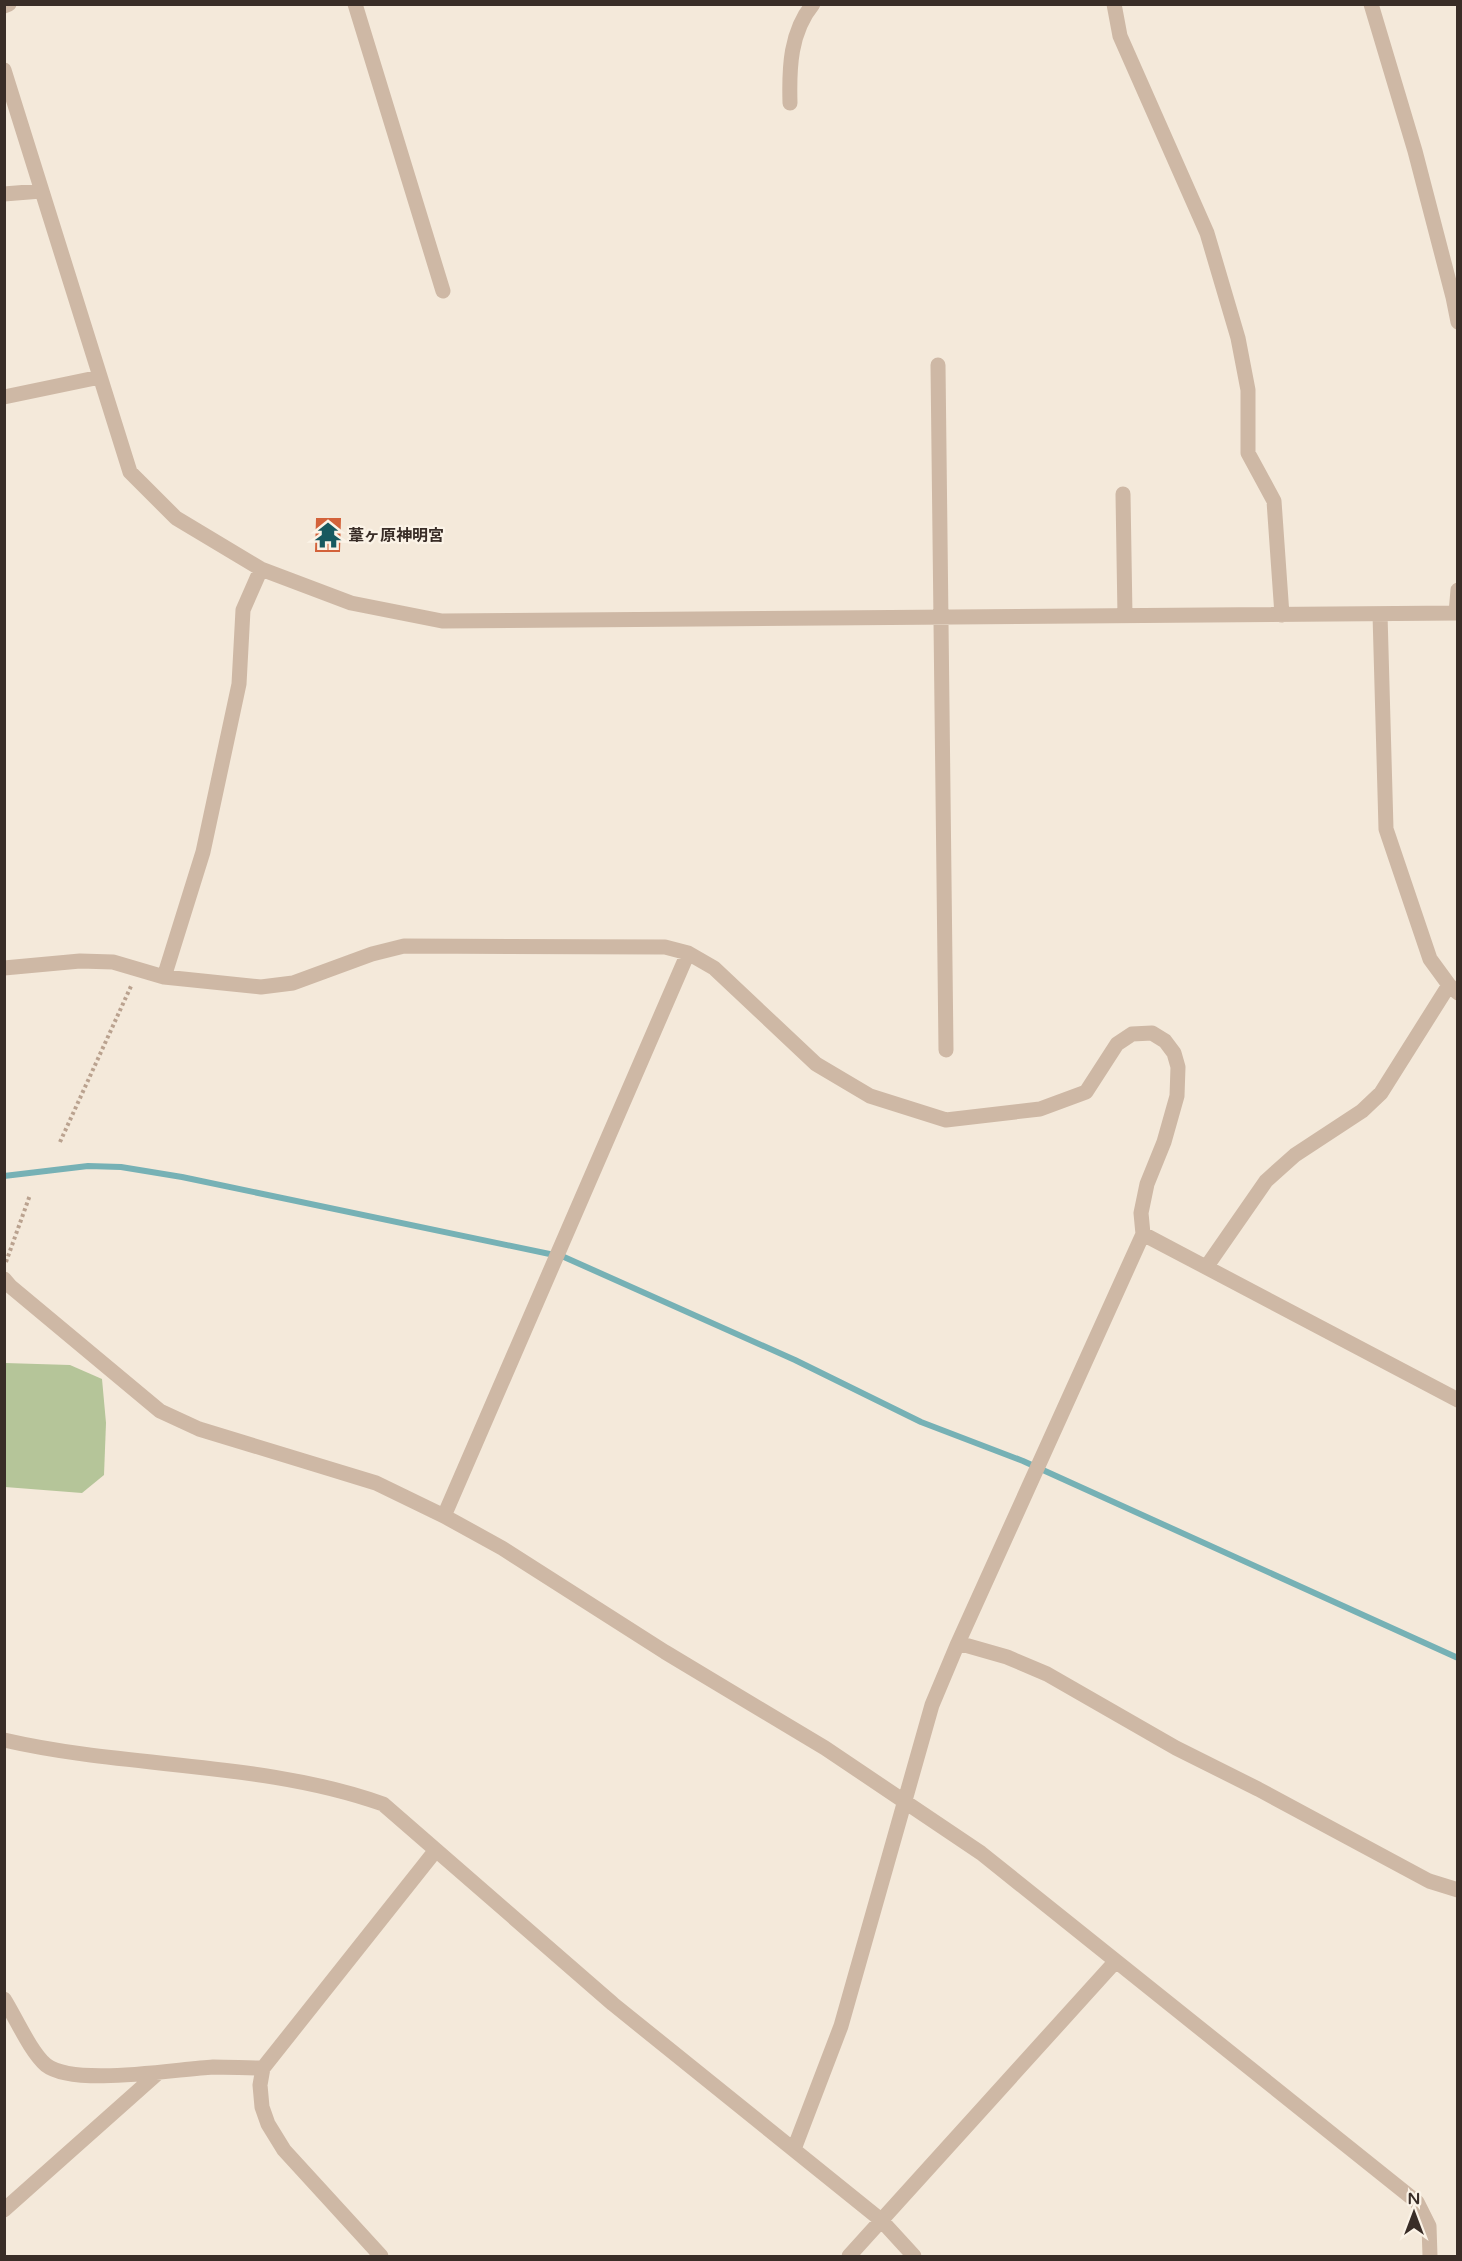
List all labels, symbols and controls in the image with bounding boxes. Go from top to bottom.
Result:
temple icon: 葦ヶ原神明宮 [313,520,343,550]
place label: 葦ヶ原神明宮 [348,526,444,546]
north arrow [1384,2183,1444,2243]
text: N [1408,2189,1420,2209]

